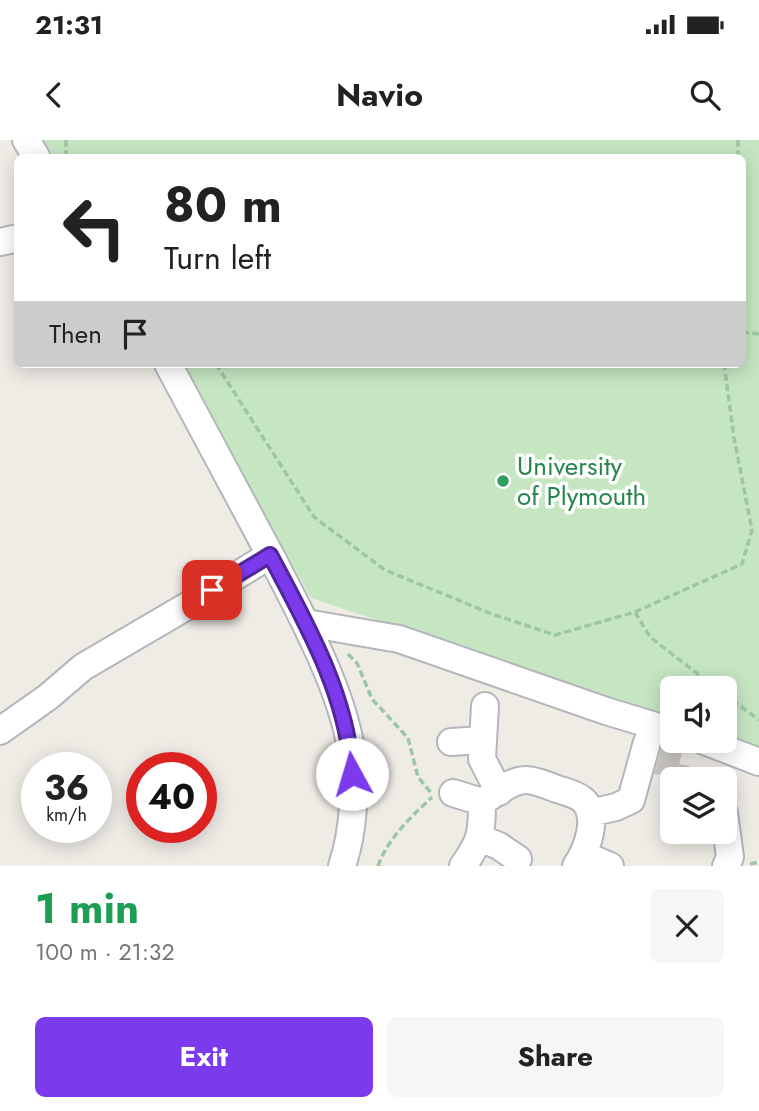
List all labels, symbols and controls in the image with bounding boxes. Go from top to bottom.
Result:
text: 21:31 [35,6,103,44]
text: Navio [336,72,423,118]
icon: back [35,76,73,114]
icon: search [686,76,724,114]
text: 80 m [164,170,282,240]
icon: left [49,182,140,273]
text: Turn left [164,235,271,281]
text: Then [49,315,102,353]
icon: arrive [116,315,154,353]
place label: University of Plymouth [517,447,646,515]
marker: University of Plymouth [495,473,511,489]
pin [182,560,242,620]
icon: arrive [193,571,231,609]
map controls [660,676,737,844]
button: sound [660,676,737,753]
position arrow [315,737,389,811]
speed limit sign: 40 [126,752,217,843]
text: 36 [44,763,89,813]
button: layers [660,767,737,844]
text: km/h [46,802,87,828]
text: 1 min [35,878,139,939]
button: close [650,889,724,963]
text: 100 m · 21:32 [35,935,174,969]
button: Exit [35,1017,373,1097]
button: Share [387,1017,724,1097]

